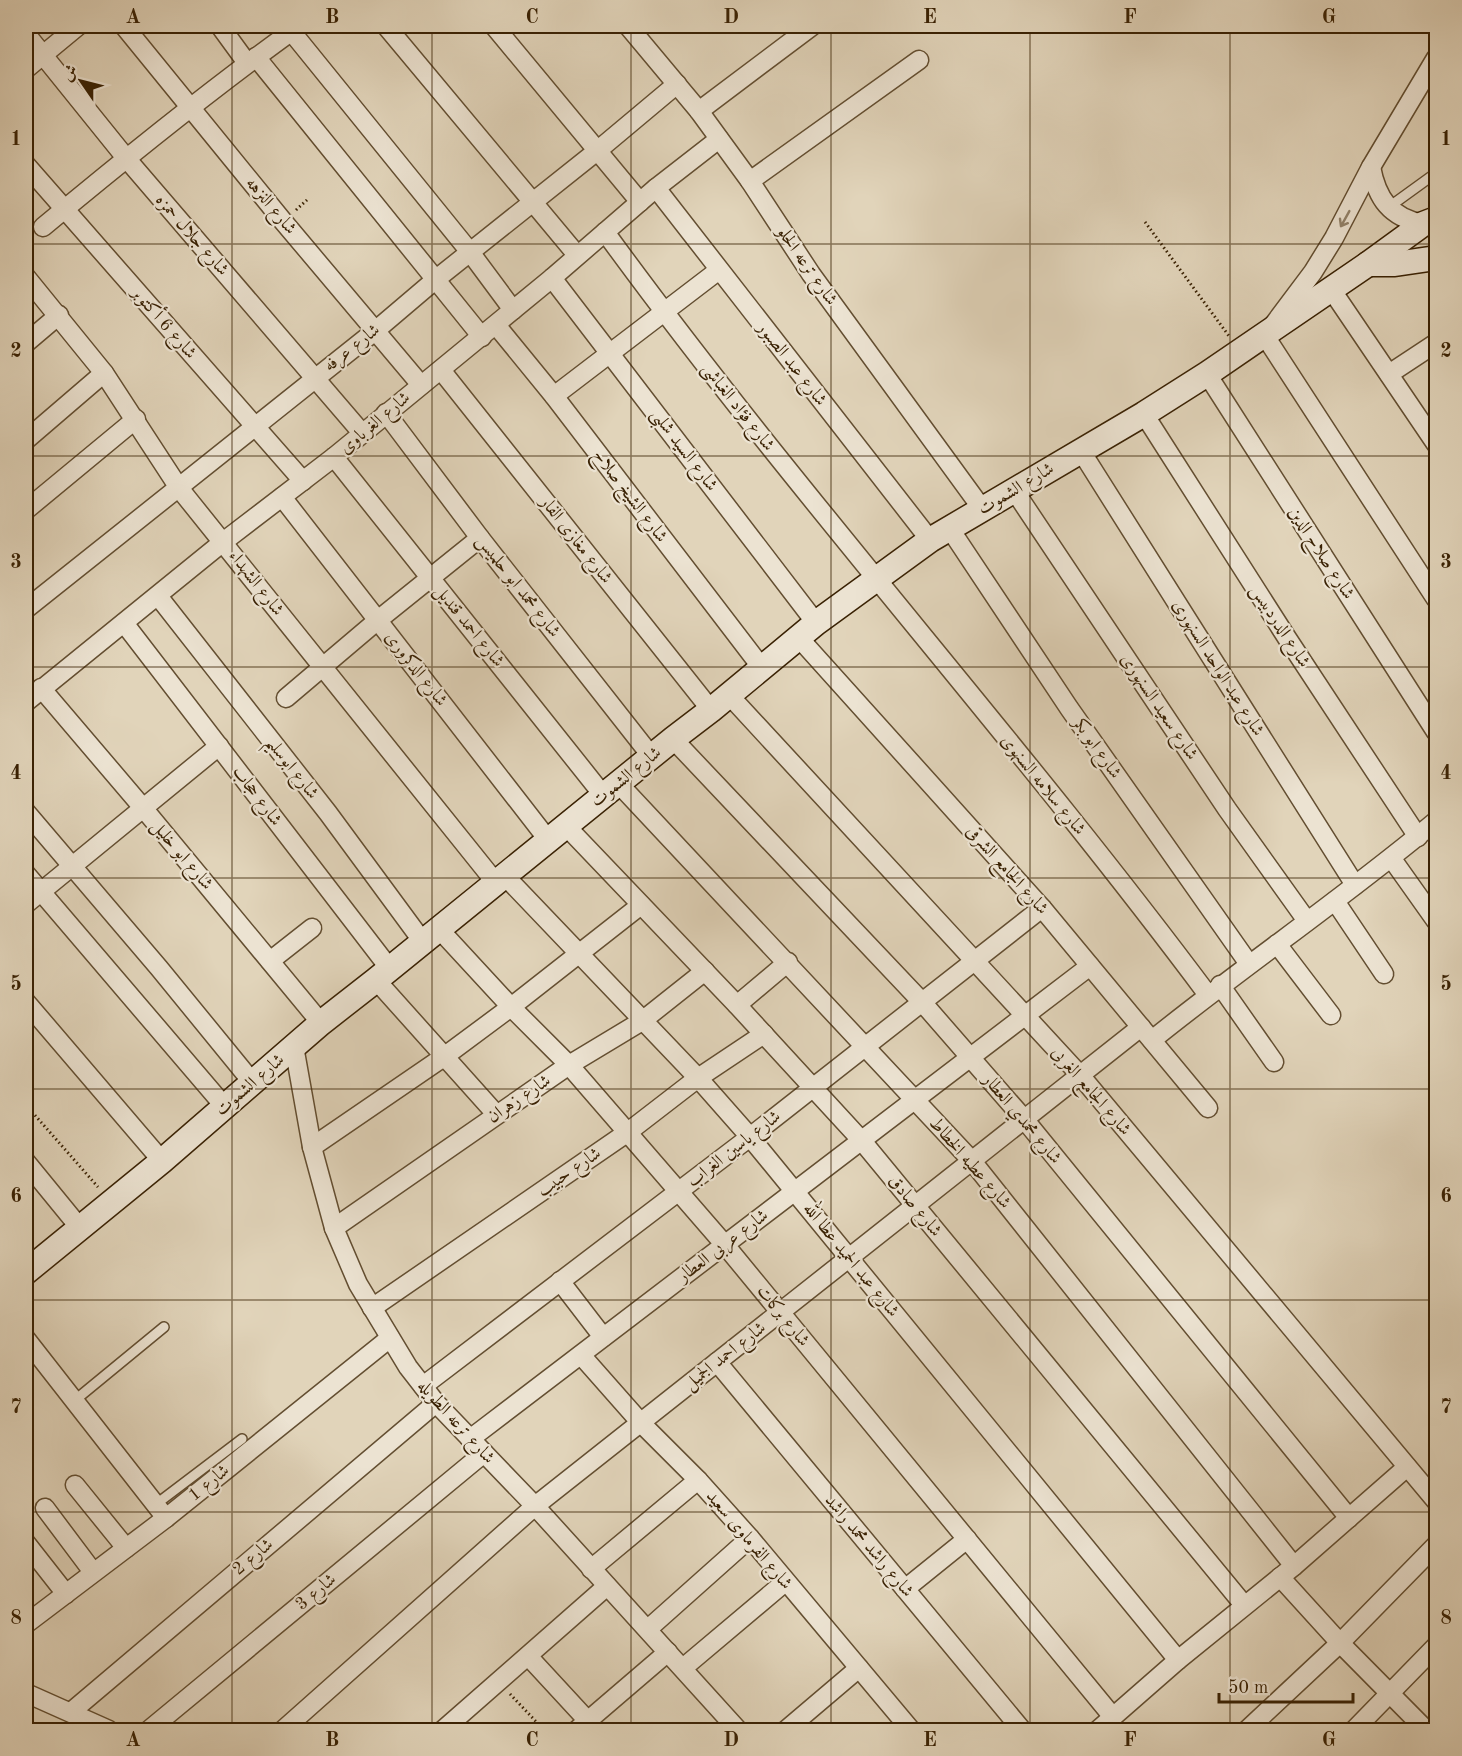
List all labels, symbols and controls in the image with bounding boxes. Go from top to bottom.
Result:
text: A [125,8,141,28]
text: B [325,8,339,28]
text: C [525,8,539,28]
text: D [723,8,739,28]
text: E [923,8,937,28]
text: F [1123,8,1137,28]
text: G [1322,8,1336,28]
north arrow [51,51,111,111]
text: ش [59,62,81,85]
text: 1 [10,130,22,150]
text: 1 [1440,130,1452,150]
street label: شارع النزهه [238,174,300,241]
street label: شارع جلال حمزه [148,191,232,282]
one-way arrow [1339,209,1350,227]
street label: شارع ترعه الحلو [768,222,841,312]
street label: شارع 6 أكتوبر [123,279,204,366]
street label: شارع عبد الصبور [749,317,830,412]
street label: شارع عرفه [321,321,386,379]
text: 2 [10,342,22,362]
text: 2 [1440,342,1452,362]
street label: شارع فؤاد الغباشى [694,360,778,458]
street label: شارع الغرباوى [336,388,417,461]
street label: شارع السيد شلبى [643,405,721,498]
street label: شارع الشيخ صلاح [584,446,671,550]
street label: شارع الشموت [975,459,1060,523]
street label: شارع مغازى الفار [531,491,615,590]
street label: شارع صلاح الدين [1280,504,1357,606]
street label: شارع محمد ابو حلميس [469,531,563,644]
street label: شارع الشهداء [221,547,287,622]
text: 3 [10,553,22,573]
text: 3 [1440,553,1452,573]
street label: شارع احمد قنديل [427,581,507,674]
street label: شارع الدردبيس [1242,581,1313,673]
street label: شارع عبد الواحد السنهورى [1165,597,1267,742]
street label: شارع الدكرورى [377,627,452,713]
street label: شارع سعيد السنهورى [1113,651,1201,766]
street label: شارع ابو بكر [1064,712,1125,785]
street label: شارع سلامه السنهوى [993,731,1089,842]
street label: شارع ابوسليم [256,733,322,807]
street label: شارع الشموت [587,743,668,815]
street label: شارع حجاب [225,763,285,832]
text: 4 [10,764,22,784]
text: 4 [1440,764,1452,784]
street label: شارع ابو خليل [144,817,216,897]
street label: شارع الجامع الشرقى [958,821,1052,922]
text: 5 [10,974,22,995]
text: 5 [1440,974,1452,995]
street label: شارع الجامع الغربى [1043,1043,1134,1143]
street label: شارع الشموت [212,1050,291,1123]
street label: شارع محمدي العطار [974,1069,1065,1171]
street label: شارع زهران [484,1071,557,1131]
street label: شارع ياسين الغراب [684,1107,787,1195]
street label: شارع عطيه الخطاط [922,1114,1014,1215]
street label: شارع حبيب [534,1144,607,1204]
street label: شارع صادق [881,1172,945,1243]
text: 6 [10,1187,22,1207]
text: 6 [1440,1187,1452,1207]
street label: شارع عبد الحميد عطا الله [796,1196,907,1324]
street label: شارع عربى العطار [673,1206,775,1291]
street label: شارع بركات [749,1281,814,1353]
street label: شارع احمد الجميل [681,1319,772,1397]
street label: شارع ترعه الطويله [410,1377,498,1471]
text: 7 [10,1398,22,1418]
text: 7 [1440,1398,1452,1418]
street label: شارع 1 [185,1461,236,1509]
street label: شارع الفرماوى سعيد [699,1487,795,1596]
street label: شارع راشد محمد راشد [817,1491,917,1604]
street label: شارع 2 [229,1535,280,1583]
street label: شارع 3 [292,1570,343,1618]
text: 8 [10,1609,22,1629]
text: 8 [1440,1609,1452,1629]
scale bar [1219,1666,1352,1704]
text: 50 m [1228,1679,1268,1697]
text: A [125,1731,141,1751]
text: B [325,1731,339,1751]
text: C [525,1731,539,1751]
text: D [723,1731,739,1751]
text: E [923,1731,937,1751]
text: F [1123,1731,1137,1751]
text: G [1322,1731,1336,1751]

